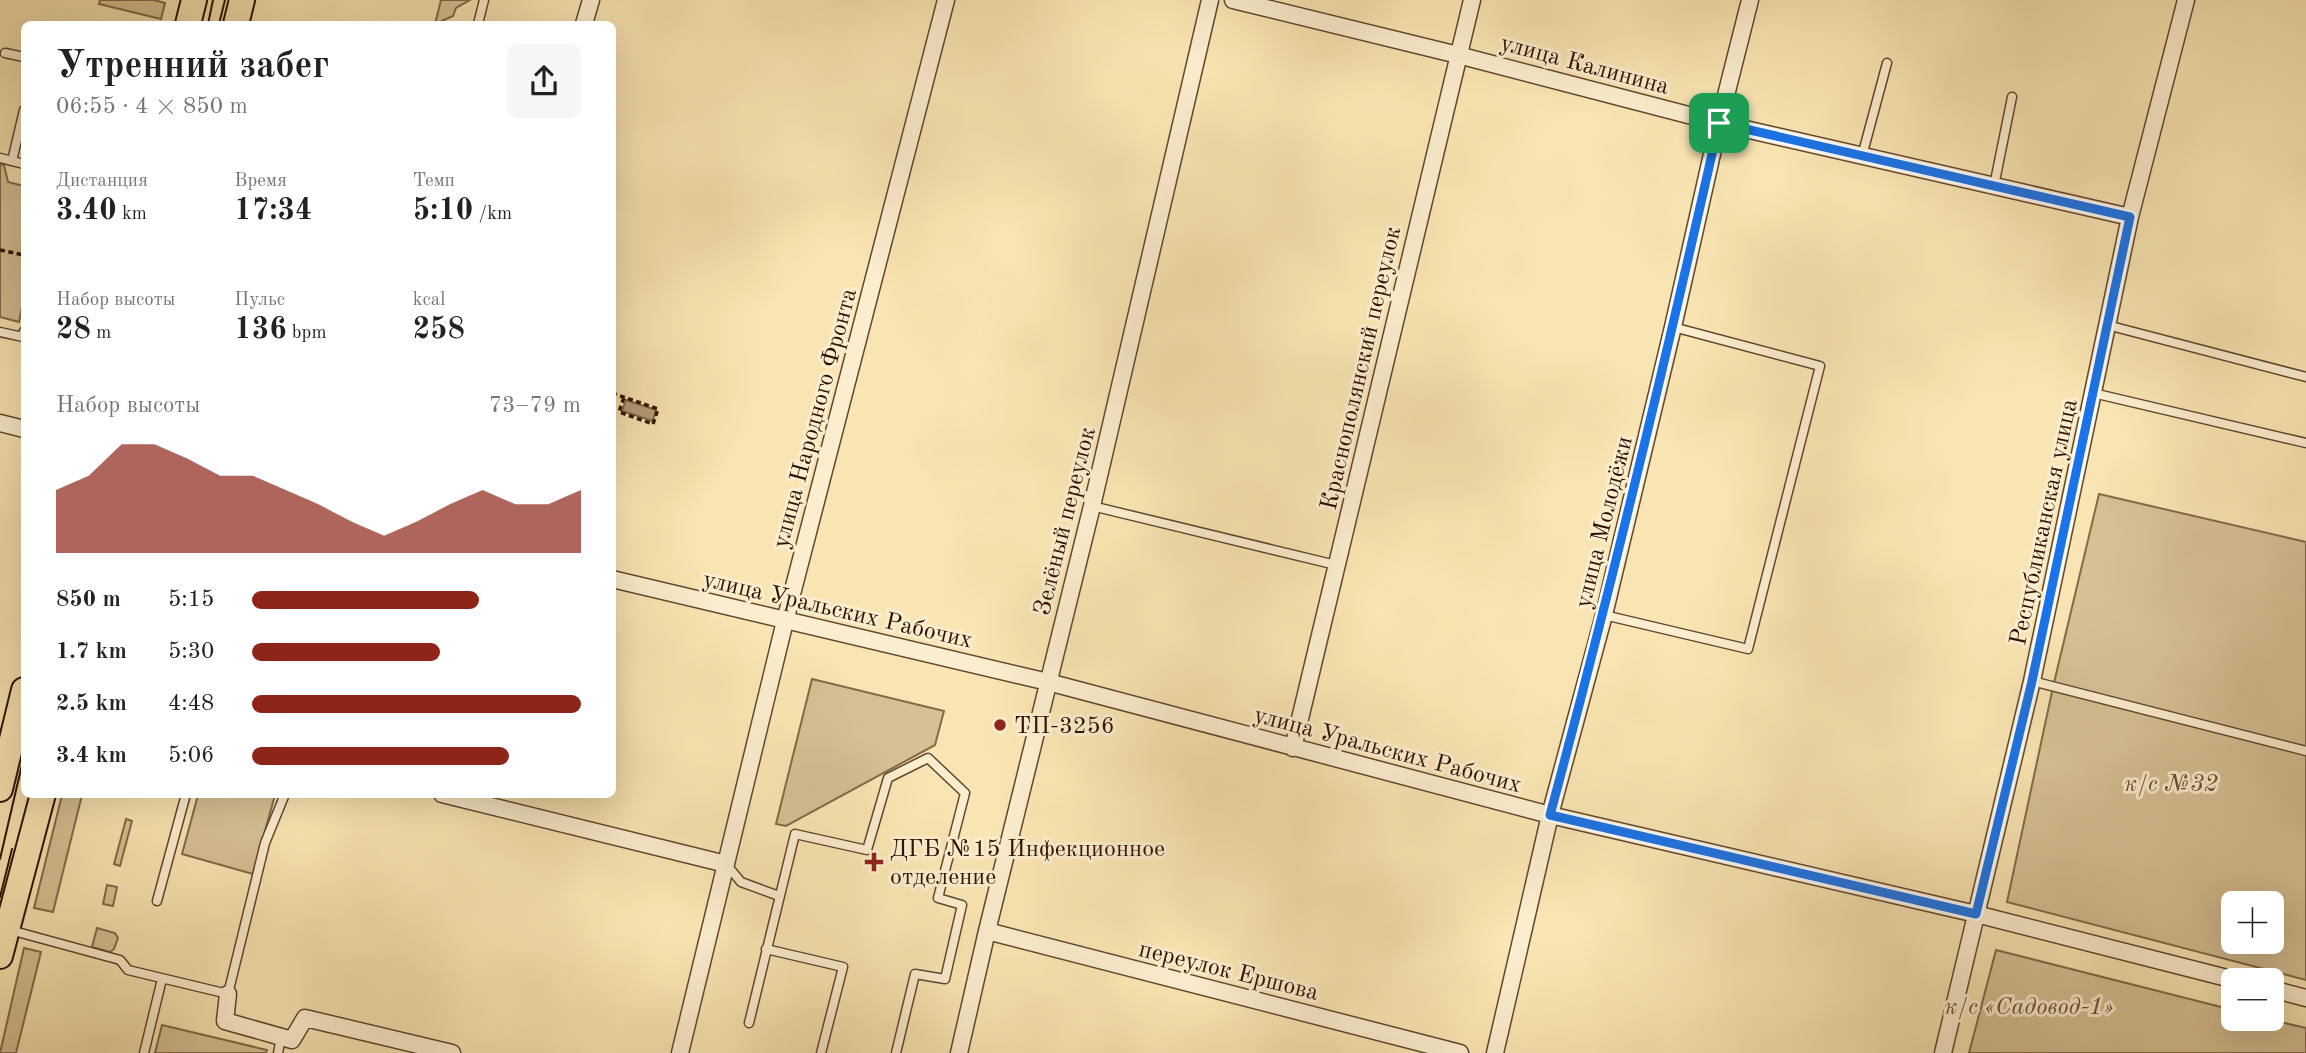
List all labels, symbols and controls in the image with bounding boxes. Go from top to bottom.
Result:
street label: улица Калинина [1498,32,1672,100]
button: share [507,44,581,118]
text: Утренний забег [56,48,329,86]
pin [1689,93,1749,153]
text: 06:55 · 4 × 850 m [56,95,248,118]
icon: arrive [1700,104,1738,142]
text: Дистанция [56,172,148,191]
text: Время [234,172,287,191]
text: Темп [413,172,455,191]
text: 3.40 [56,196,117,226]
text: 17:34 [234,196,312,226]
text: 5:10 [413,196,473,226]
text: km [117,205,147,224]
text: /km [473,205,512,224]
street label: Краснополянский переулок [1318,224,1406,513]
street label: улица Народного Фронта [770,286,862,551]
text: Набор высоты [56,291,175,310]
text: Пульс [234,291,285,310]
text: kcal [413,291,445,310]
text: 28 [56,315,91,345]
text: 136 [234,315,287,345]
text: 258 [413,315,465,345]
text: m [91,324,111,343]
text: bpm [287,324,327,343]
text: Набор высоты [56,394,200,417]
text: 73–79 m [489,394,581,417]
street label: Республиканская улица [2007,397,2083,648]
street label: Зелёный переулок [1031,425,1101,618]
street label: улица Молодёжи [1572,434,1638,611]
street label: улица Уральских Рабочих [700,568,975,654]
text: 850 m [56,588,121,611]
text: 5:15 [168,588,214,611]
text: 1.7 km [56,640,127,663]
text: 5:30 [168,640,214,663]
text: 2.5 km [56,692,127,715]
text: 4:48 [168,692,214,715]
street label: улица Уральских Рабочих [1251,704,1524,798]
place label: ТП-3256 [1014,715,1115,739]
marker: ТП-3256 [992,717,1008,733]
text: 3.4 km [56,744,127,767]
text: 5:06 [168,744,214,767]
park label: к/с №32 [2124,773,2218,797]
place label: ДГБ №15 Инфекционное отделение [890,838,1165,890]
marker: ДГБ №15 Инфекционное отделение [864,852,884,872]
map controls [2221,891,2284,1031]
button: + [2221,891,2284,954]
street label: переулок Ершова [1136,938,1321,1006]
button: − [2221,968,2284,1031]
park label: к/с «Садовод-1» [1944,996,2114,1020]

